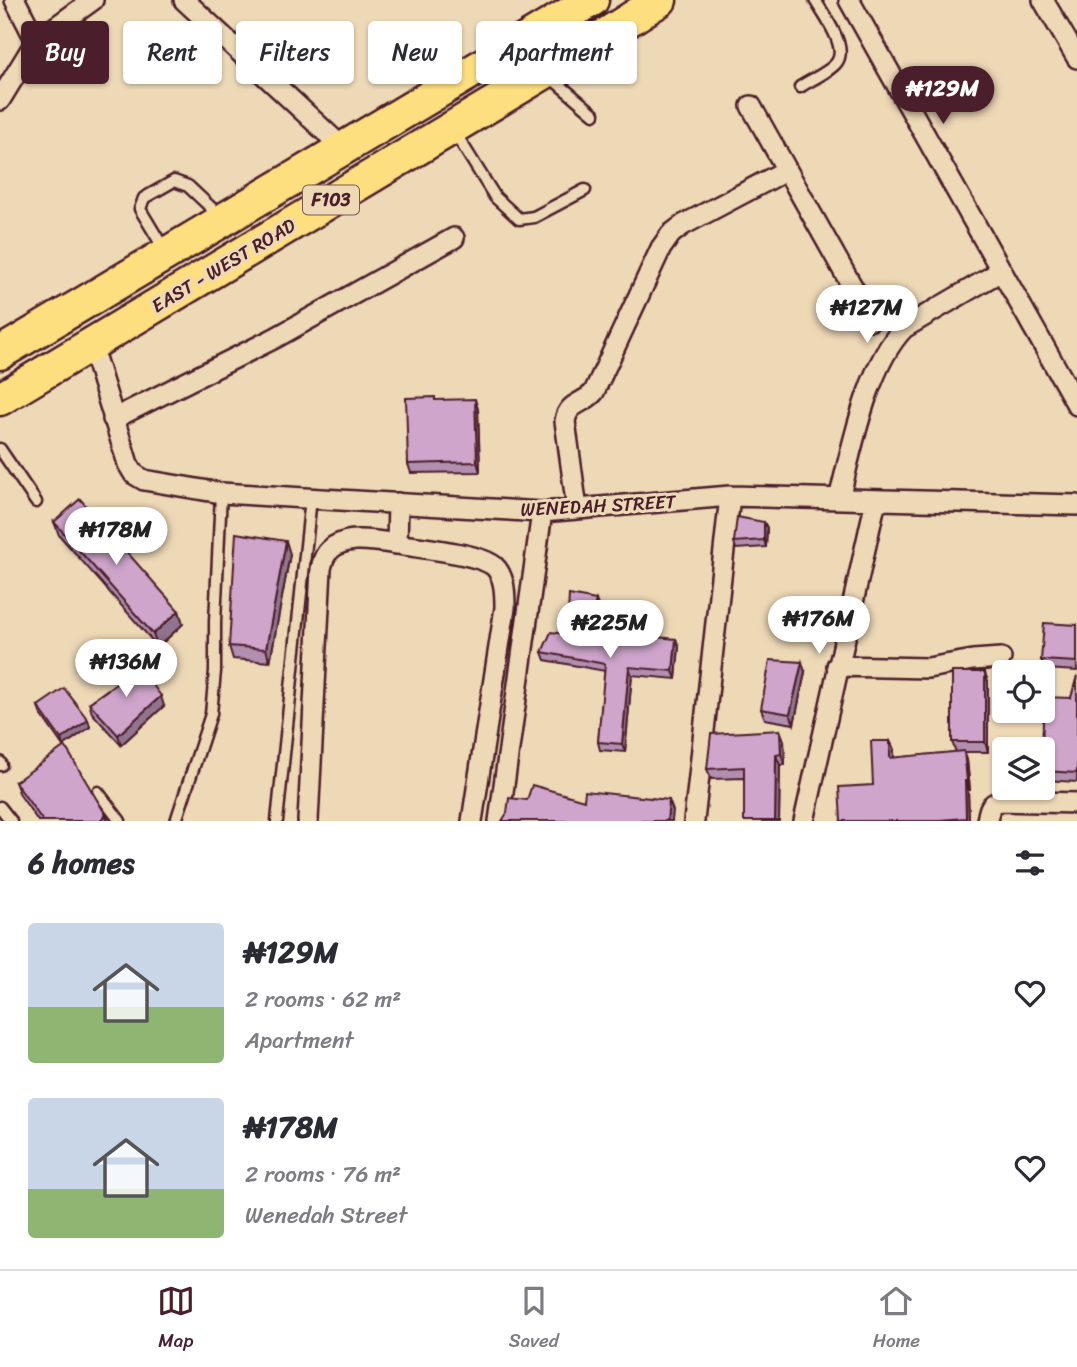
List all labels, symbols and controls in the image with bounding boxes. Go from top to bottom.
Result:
chip: Buy [21,21,109,84]
chip: Rent [123,21,222,84]
chip: Filters [236,21,354,84]
chip: New [368,21,462,84]
chip: Apartment [476,21,637,84]
pin: ₦129M [894,66,992,126]
text: ₦129M [907,68,979,109]
road number: F103 [303,186,359,215]
street label: EAST - WEST ROAD [145,209,302,322]
pin: ₦127M [818,286,916,345]
text: ₦127M [832,287,902,328]
street label: WENEDAH STREET [520,485,677,526]
pin: ₦178M [67,508,165,567]
text: ₦178M [81,509,151,550]
pin: ₦176M [770,596,868,656]
text: ₦176M [784,598,854,639]
pin: ₦225M [561,600,659,660]
text: ₦225M [573,602,647,643]
pin: ₦136M [77,640,175,699]
text: ₦136M [91,641,161,682]
map controls [992,660,1055,800]
button: locate [992,660,1055,723]
button: layers [992,737,1055,800]
text: 6 homes [28,836,135,890]
icon: filters [1011,844,1049,882]
text: ₦129M [245,925,338,979]
icon: home [84,951,168,1035]
icon: heart [1011,974,1049,1012]
text: 2 rooms · 62 m² [245,979,401,1020]
text: Apartment [245,1020,354,1061]
text: ₦178M [245,1100,338,1154]
icon: home [84,1126,168,1210]
icon: heart [1011,1149,1049,1187]
text: 2 rooms · 76 m² [245,1154,401,1195]
text: Wenedah Street [245,1195,407,1236]
tab: Map [157,1282,195,1357]
tab: Saved [509,1282,559,1357]
tab: Home [873,1282,920,1357]

